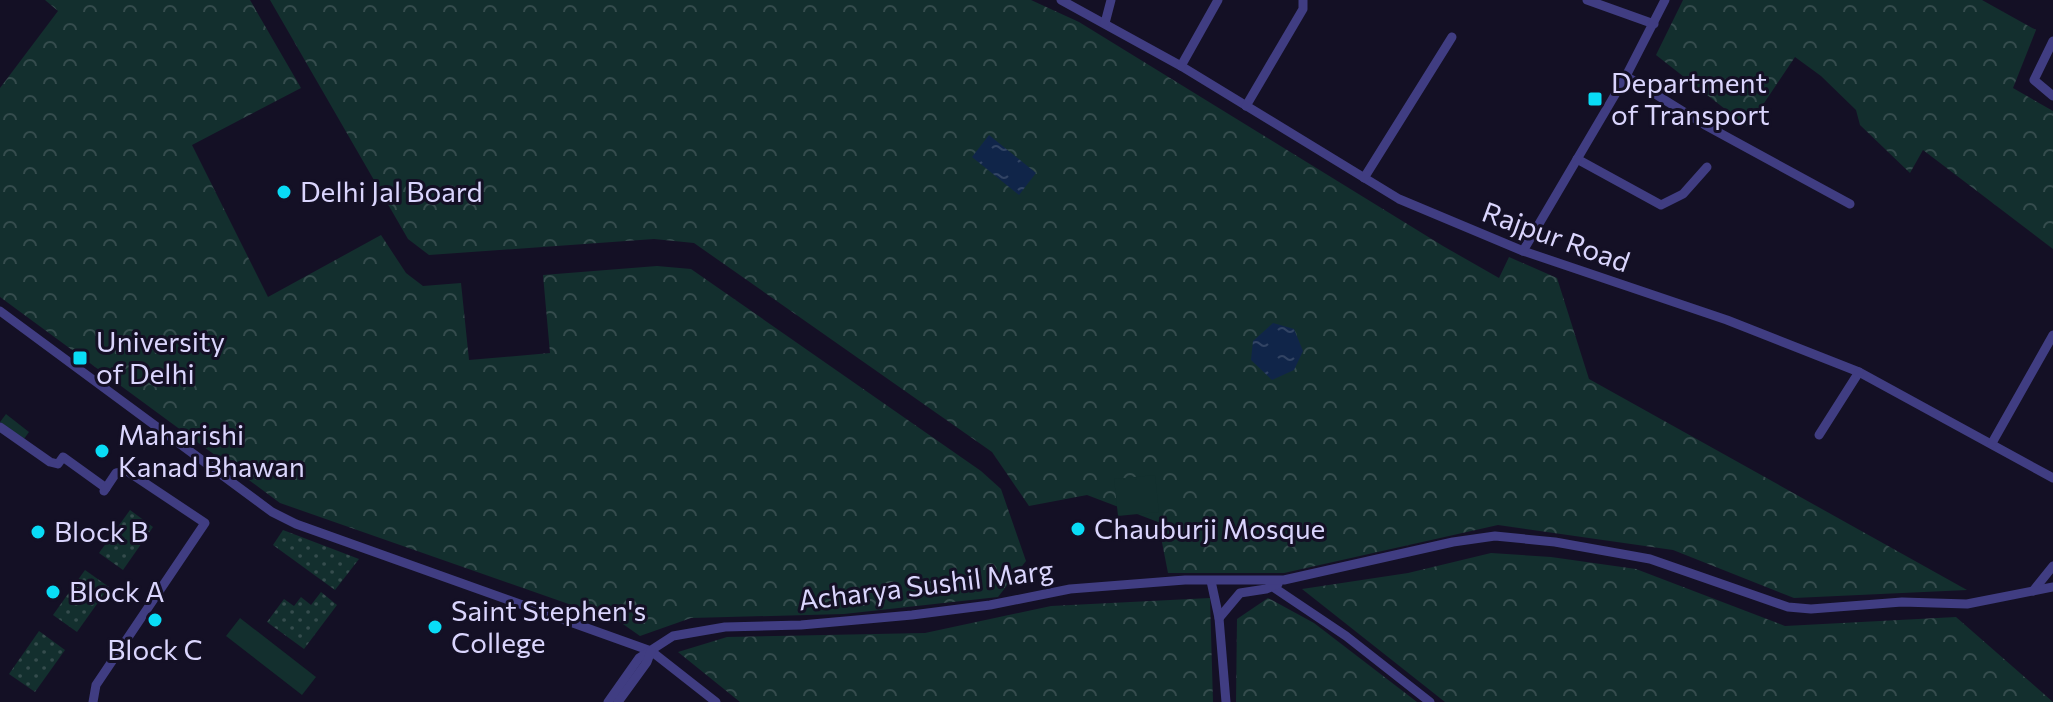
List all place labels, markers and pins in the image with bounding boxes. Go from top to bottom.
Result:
place label: Department of Transport [1611,65,1770,131]
marker: Department of Transport [1586,90,1604,108]
place label: Delhi Jal Board [300,174,483,208]
marker: Delhi Jal Board [275,183,293,201]
place label: University of Delhi [96,324,225,390]
marker: University of Delhi [71,349,89,367]
place label: Maharishi Kanad Bhawan [118,417,305,483]
marker: Maharishi Kanad Bhawan [93,442,111,460]
place label: Chauburji Mosque [1094,511,1325,545]
place label: Block B [54,514,148,548]
marker: Chauburji Mosque [1069,520,1087,538]
marker: Block B [29,523,47,541]
place label: Block A [69,574,165,608]
marker: Block A [44,583,62,601]
place label: Saint Stephen's College [451,593,646,659]
marker: Block C [146,611,164,629]
marker: Saint Stephen's College [426,618,444,636]
place label: Block C [107,632,203,666]

